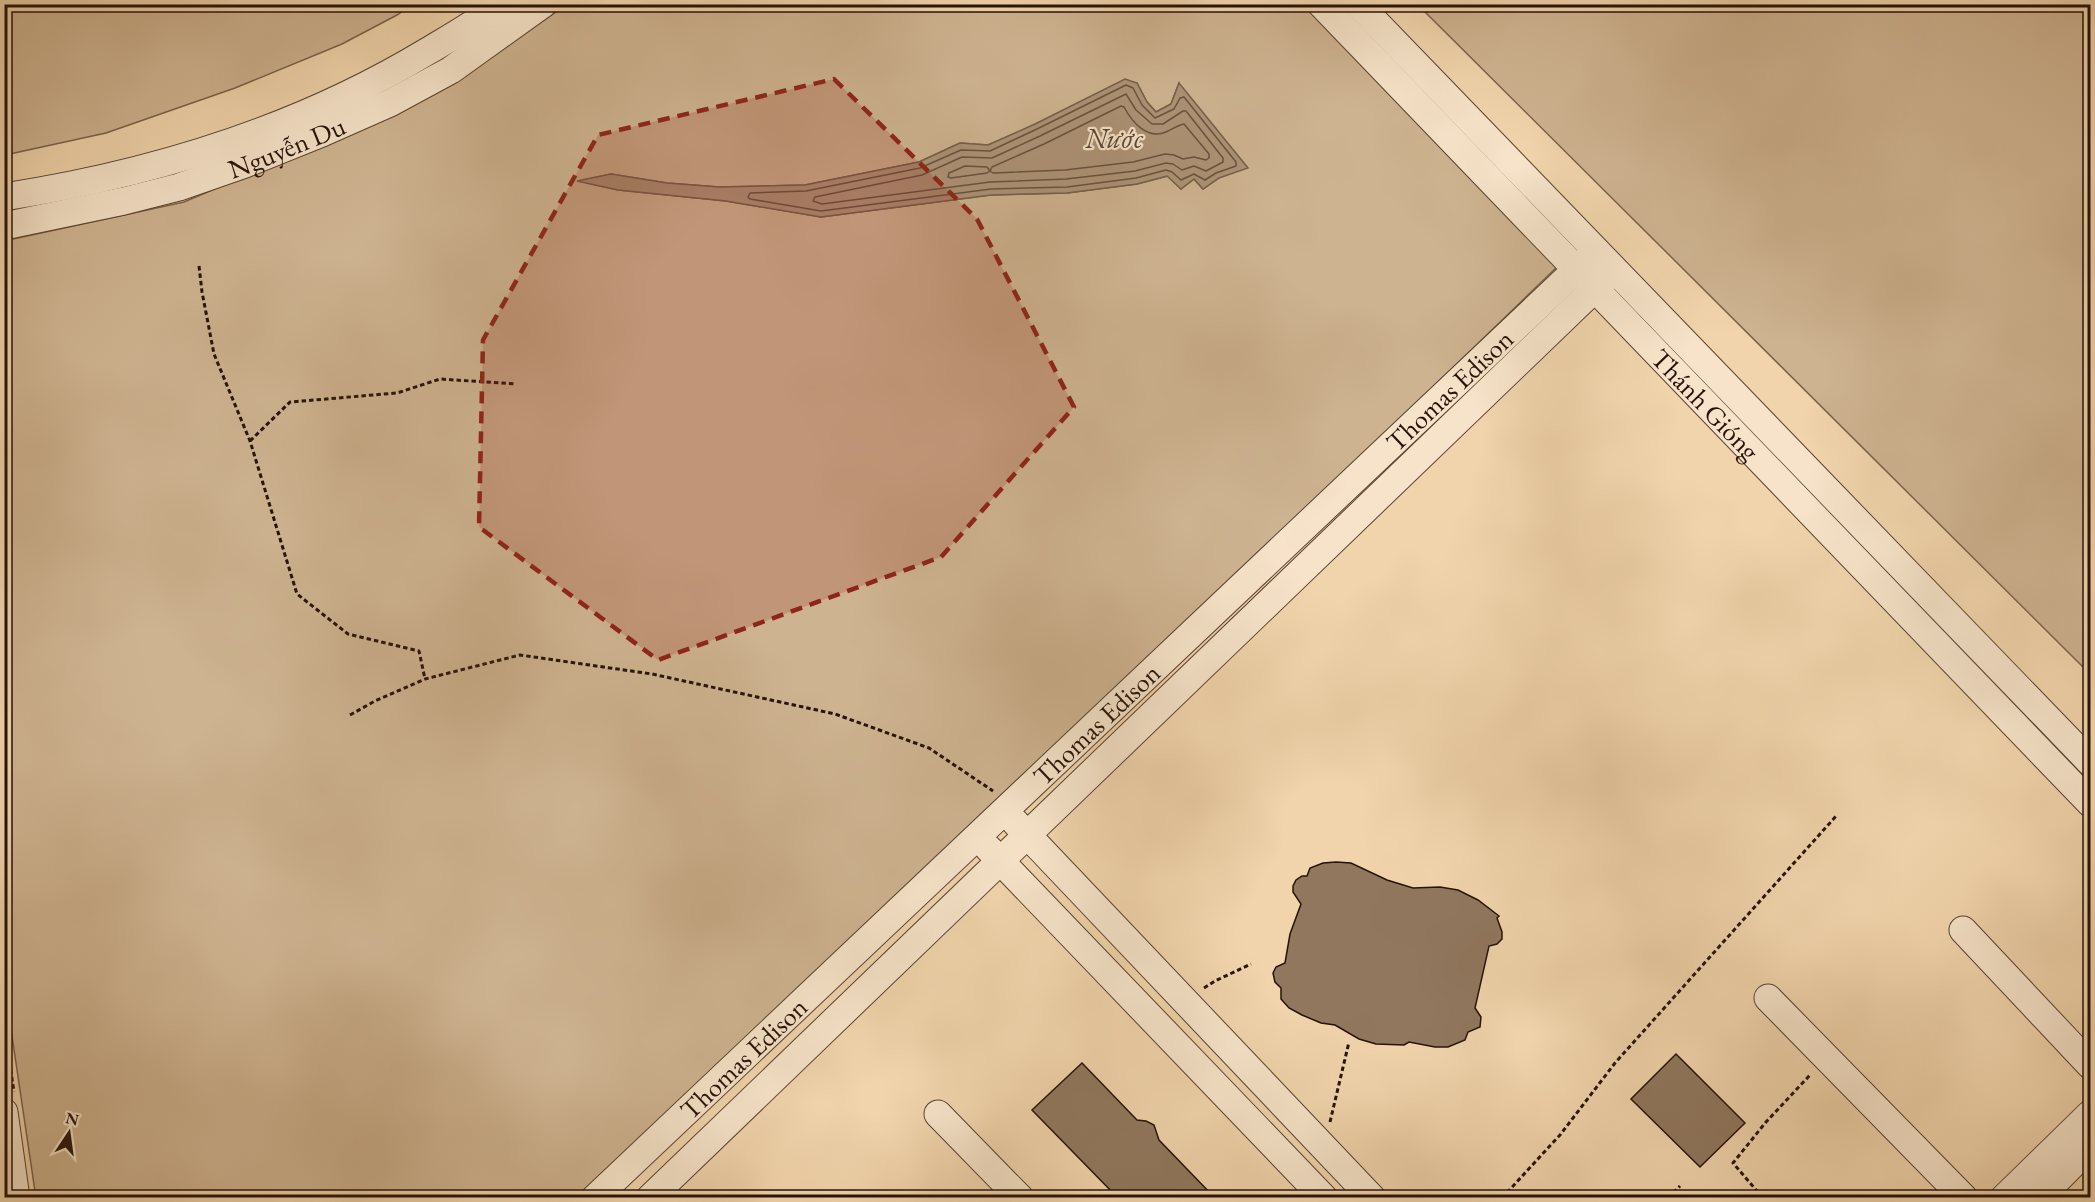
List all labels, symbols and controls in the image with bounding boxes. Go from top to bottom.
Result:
street label: Nguyễn Du [223,108,351,186]
water label: Nước [1084,120,1144,156]
street label: Thomas Edison [1378,321,1520,458]
street label: Thánh Gióng [1644,341,1768,467]
street label: Thomas Edison [1025,655,1167,792]
street label: Thomas Edison [672,989,814,1126]
north arrow [39,1103,99,1163]
text: N [64,1107,81,1131]

